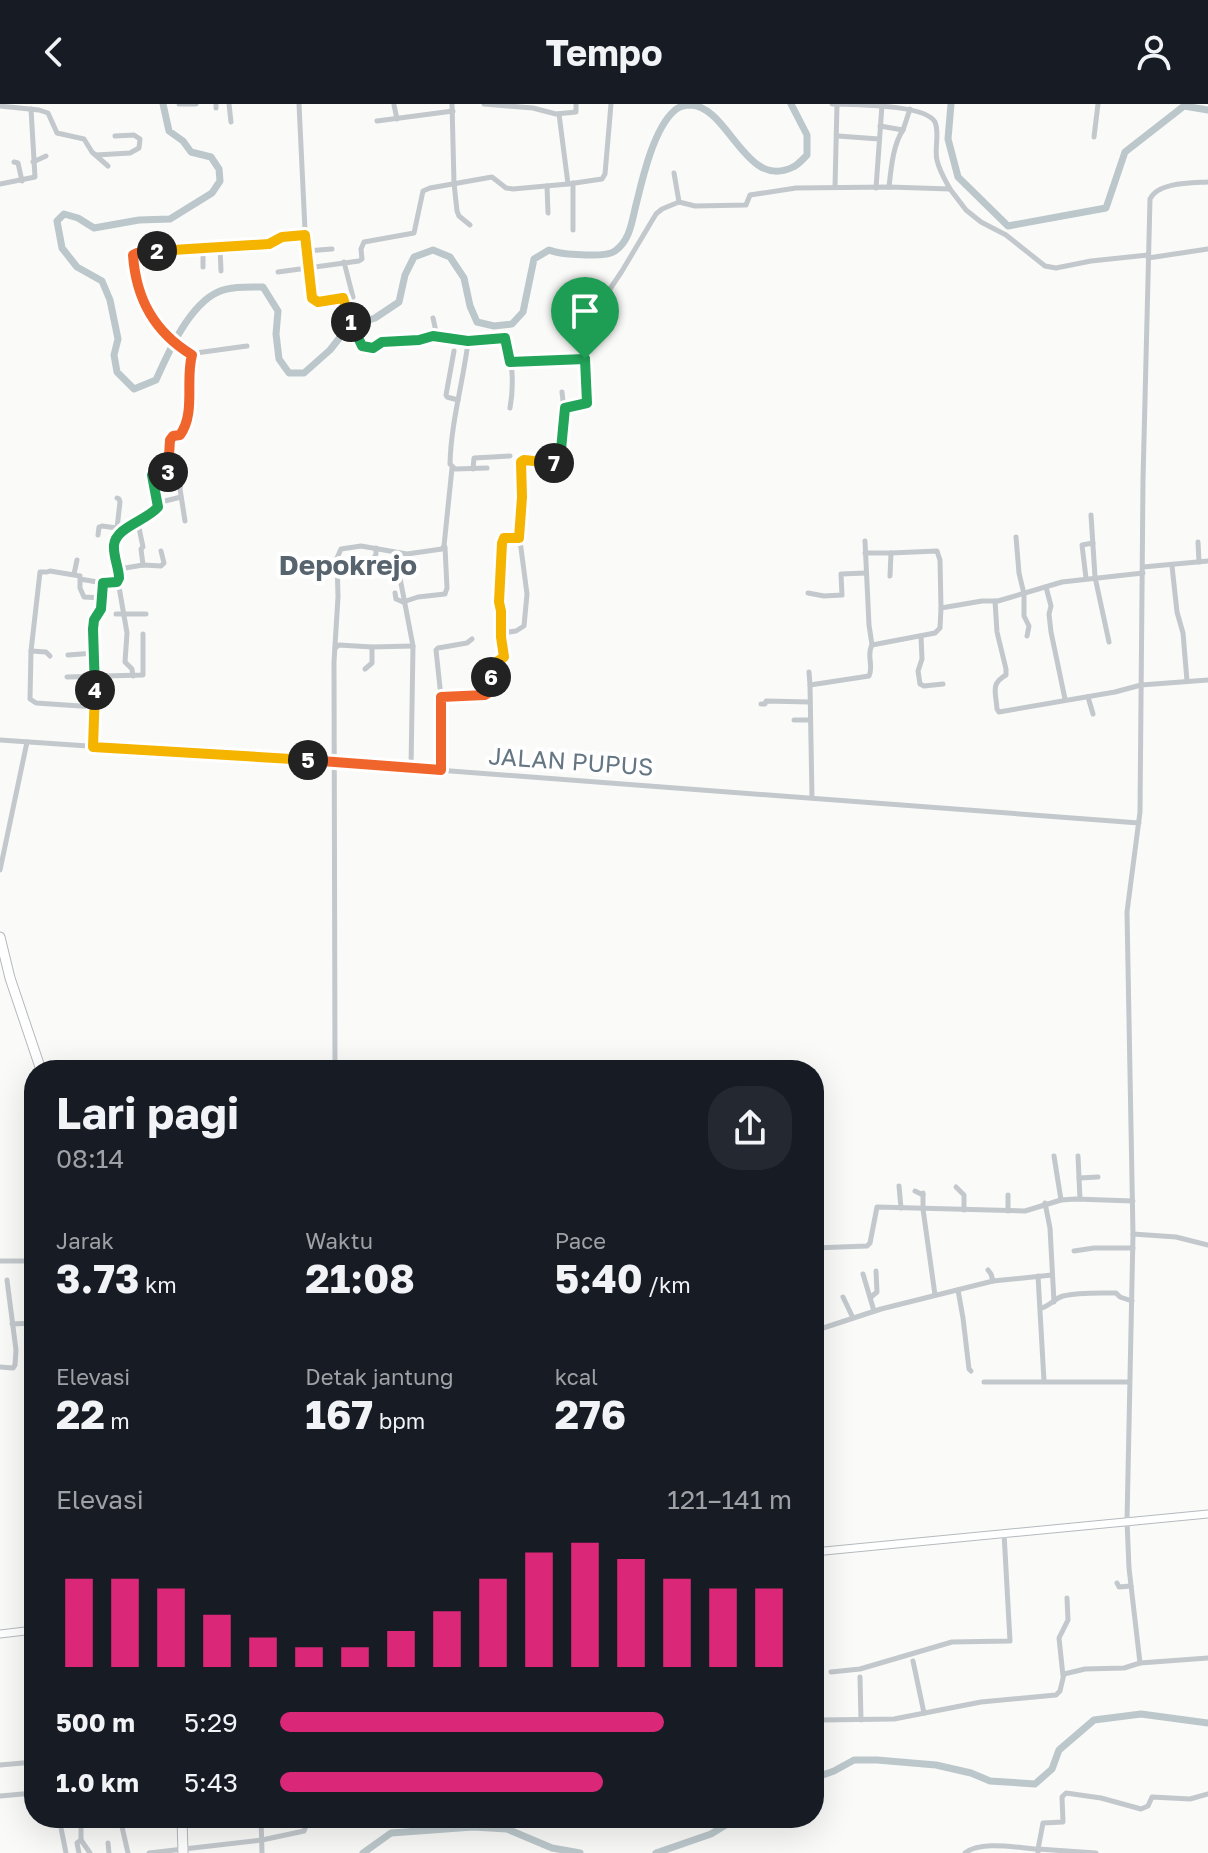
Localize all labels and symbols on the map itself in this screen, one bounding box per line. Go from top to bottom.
pin: 2 [137,231,177,271]
pin [551,277,619,359]
pin: 1 [331,302,371,342]
pin: 7 [534,443,574,483]
pin: 3 [148,452,188,492]
district label: Depokrejo [279,548,417,581]
pin: 6 [471,657,511,697]
pin: 4 [75,670,115,710]
pin: 5 [288,740,328,780]
street label: JALAN PUPUS [488,740,655,781]

